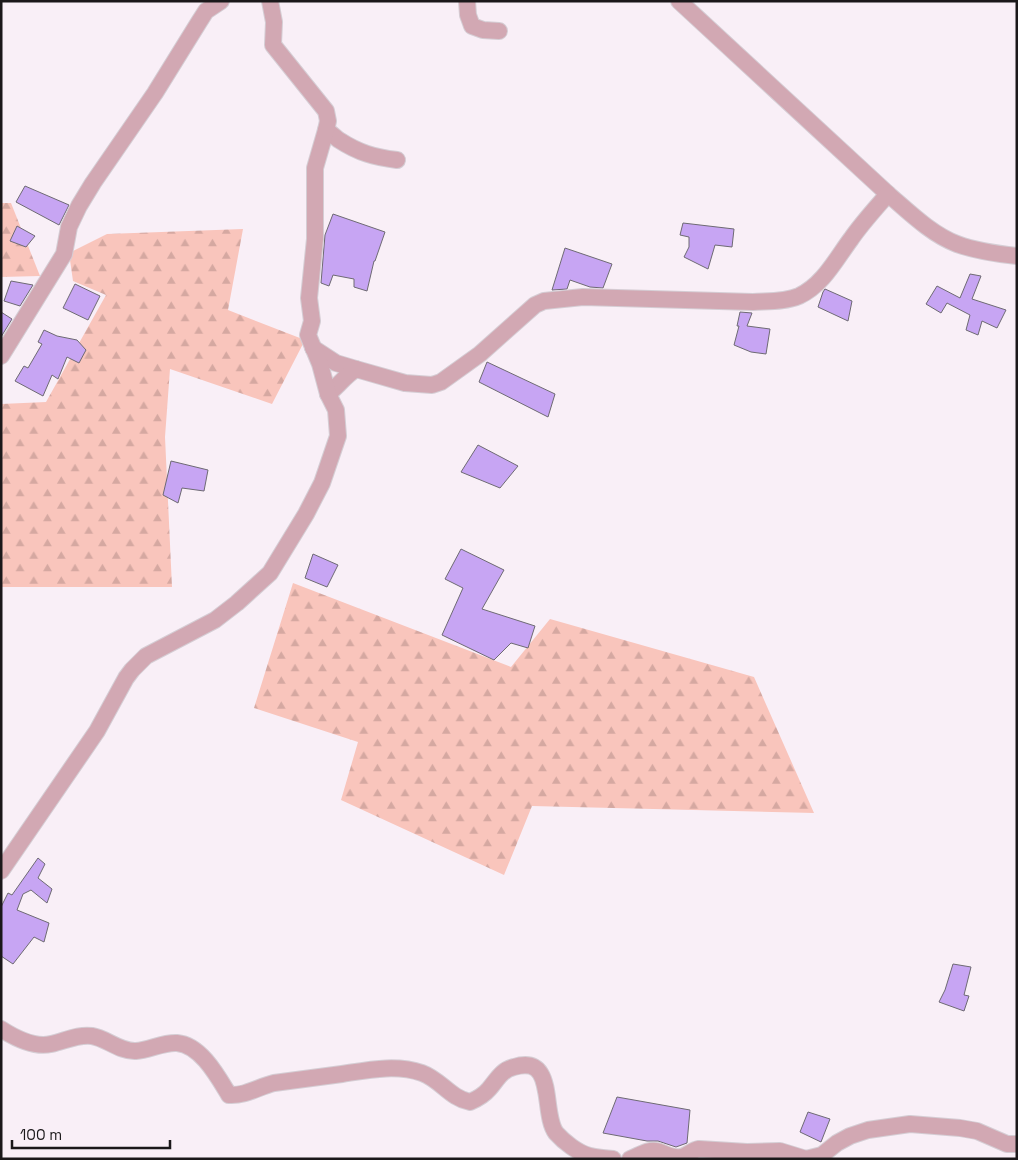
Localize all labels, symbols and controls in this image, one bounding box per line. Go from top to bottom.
scale bar [12,1118,170,1150]
text: 100 m [20,1125,62,1144]

